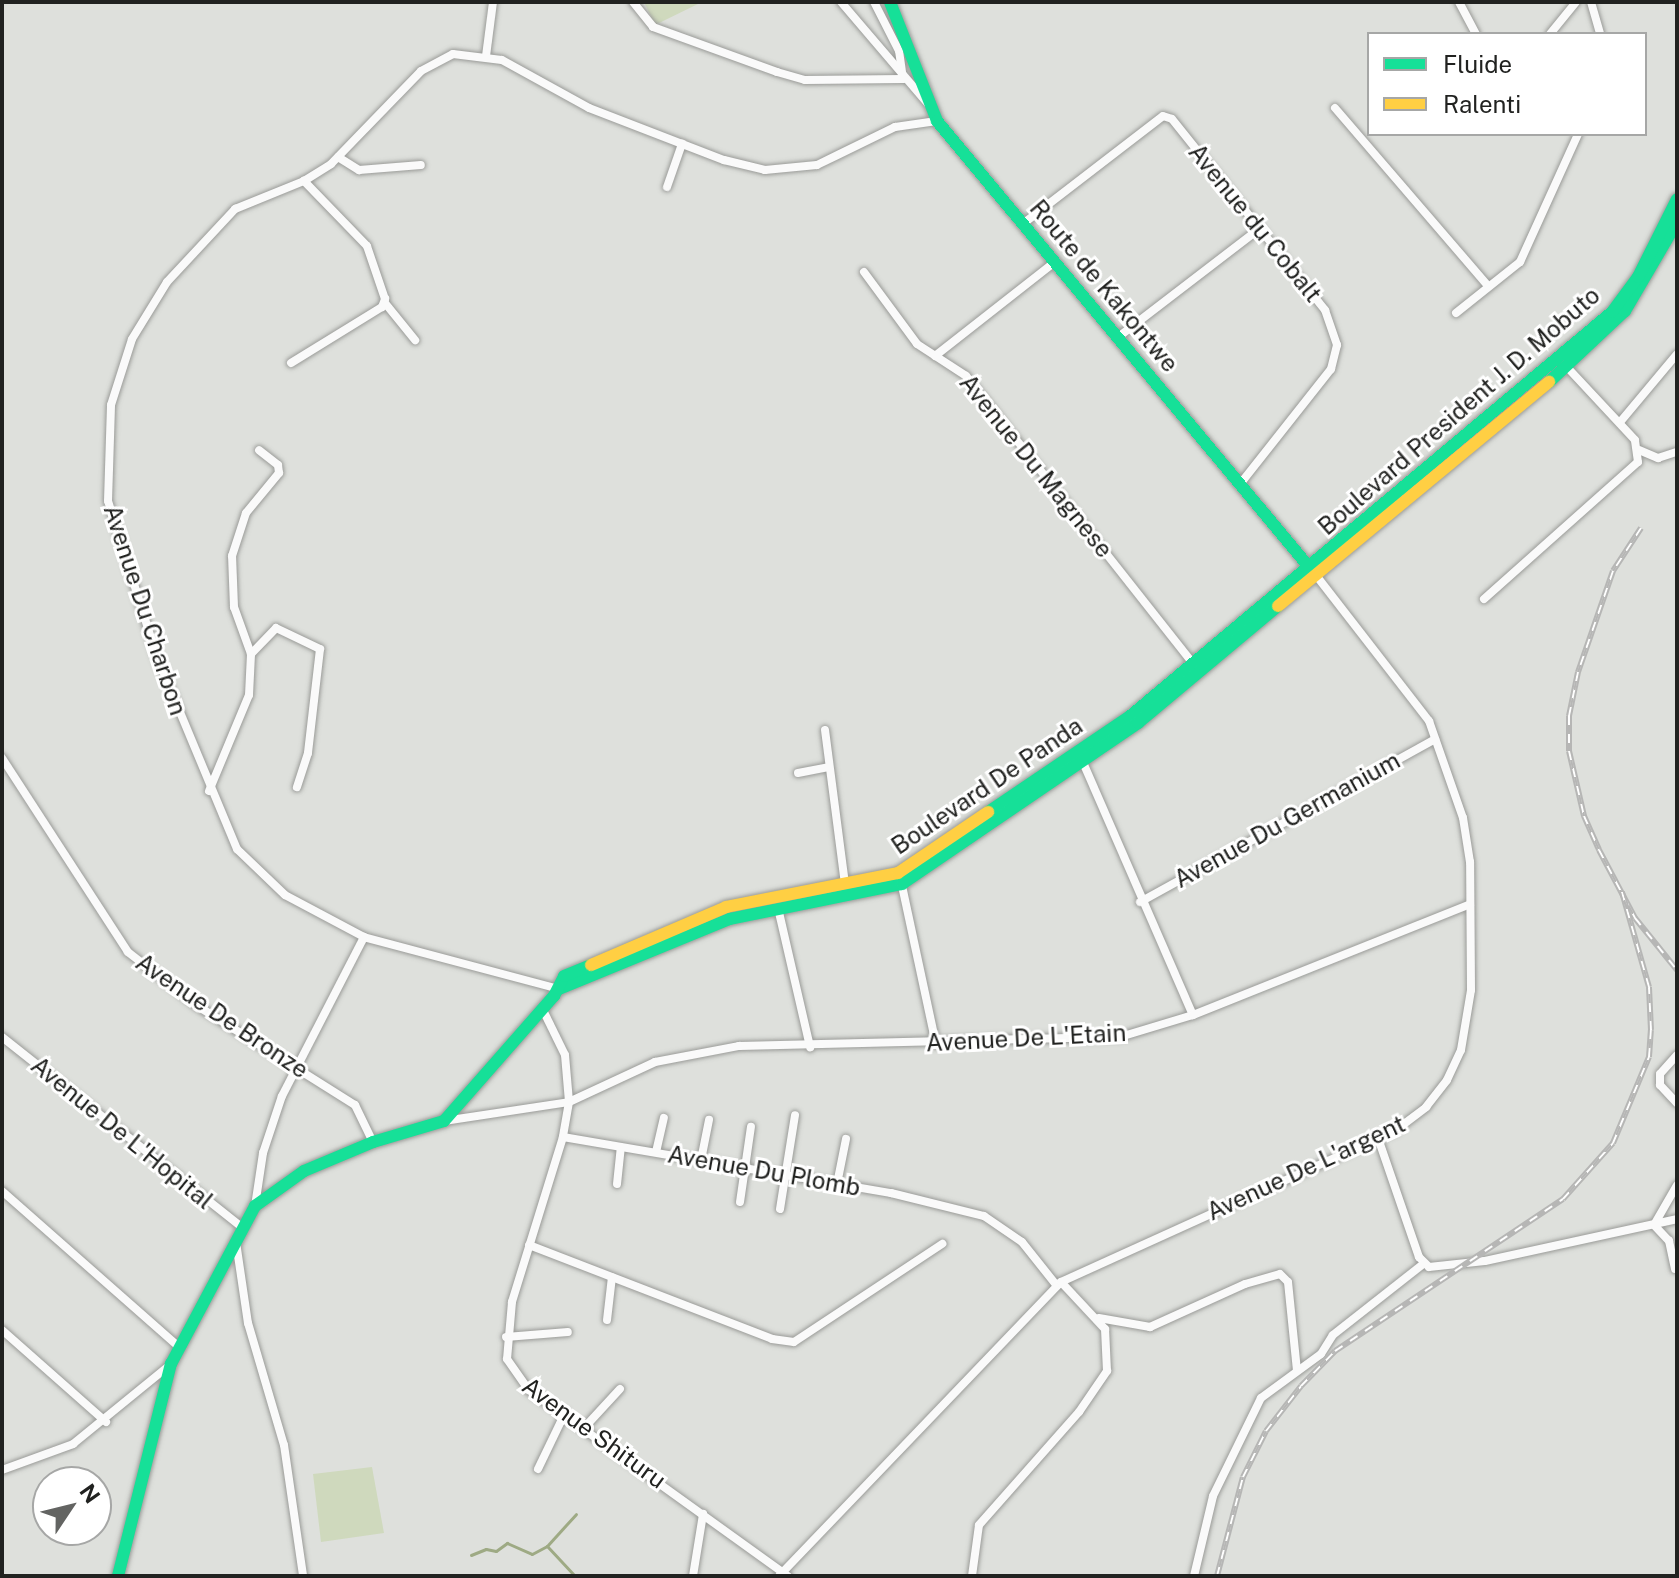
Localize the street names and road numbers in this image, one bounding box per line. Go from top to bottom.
street label: Avenue du Cobalt [1182,138,1328,308]
street label: Route de Kakontwe [1024,194,1184,378]
street label: Boulevard President J. D. Mobuto [1312,281,1606,541]
street label: Avenue Du Magnese [953,369,1119,563]
street label: Avenue Du Charbon [97,501,193,719]
street label: Boulevard De Panda [886,711,1088,861]
street label: Avenue Du Germanium [1169,746,1405,894]
street label: Avenue De Bronze [130,948,314,1084]
street label: Avenue De L'Etain [925,1018,1127,1058]
street label: Avenue De L'Hopital [25,1051,219,1215]
street label: Avenue De L'argent [1202,1109,1410,1227]
street label: Avenue Du Plomb [665,1140,863,1202]
street label: Avenue Shituru [516,1371,672,1495]

